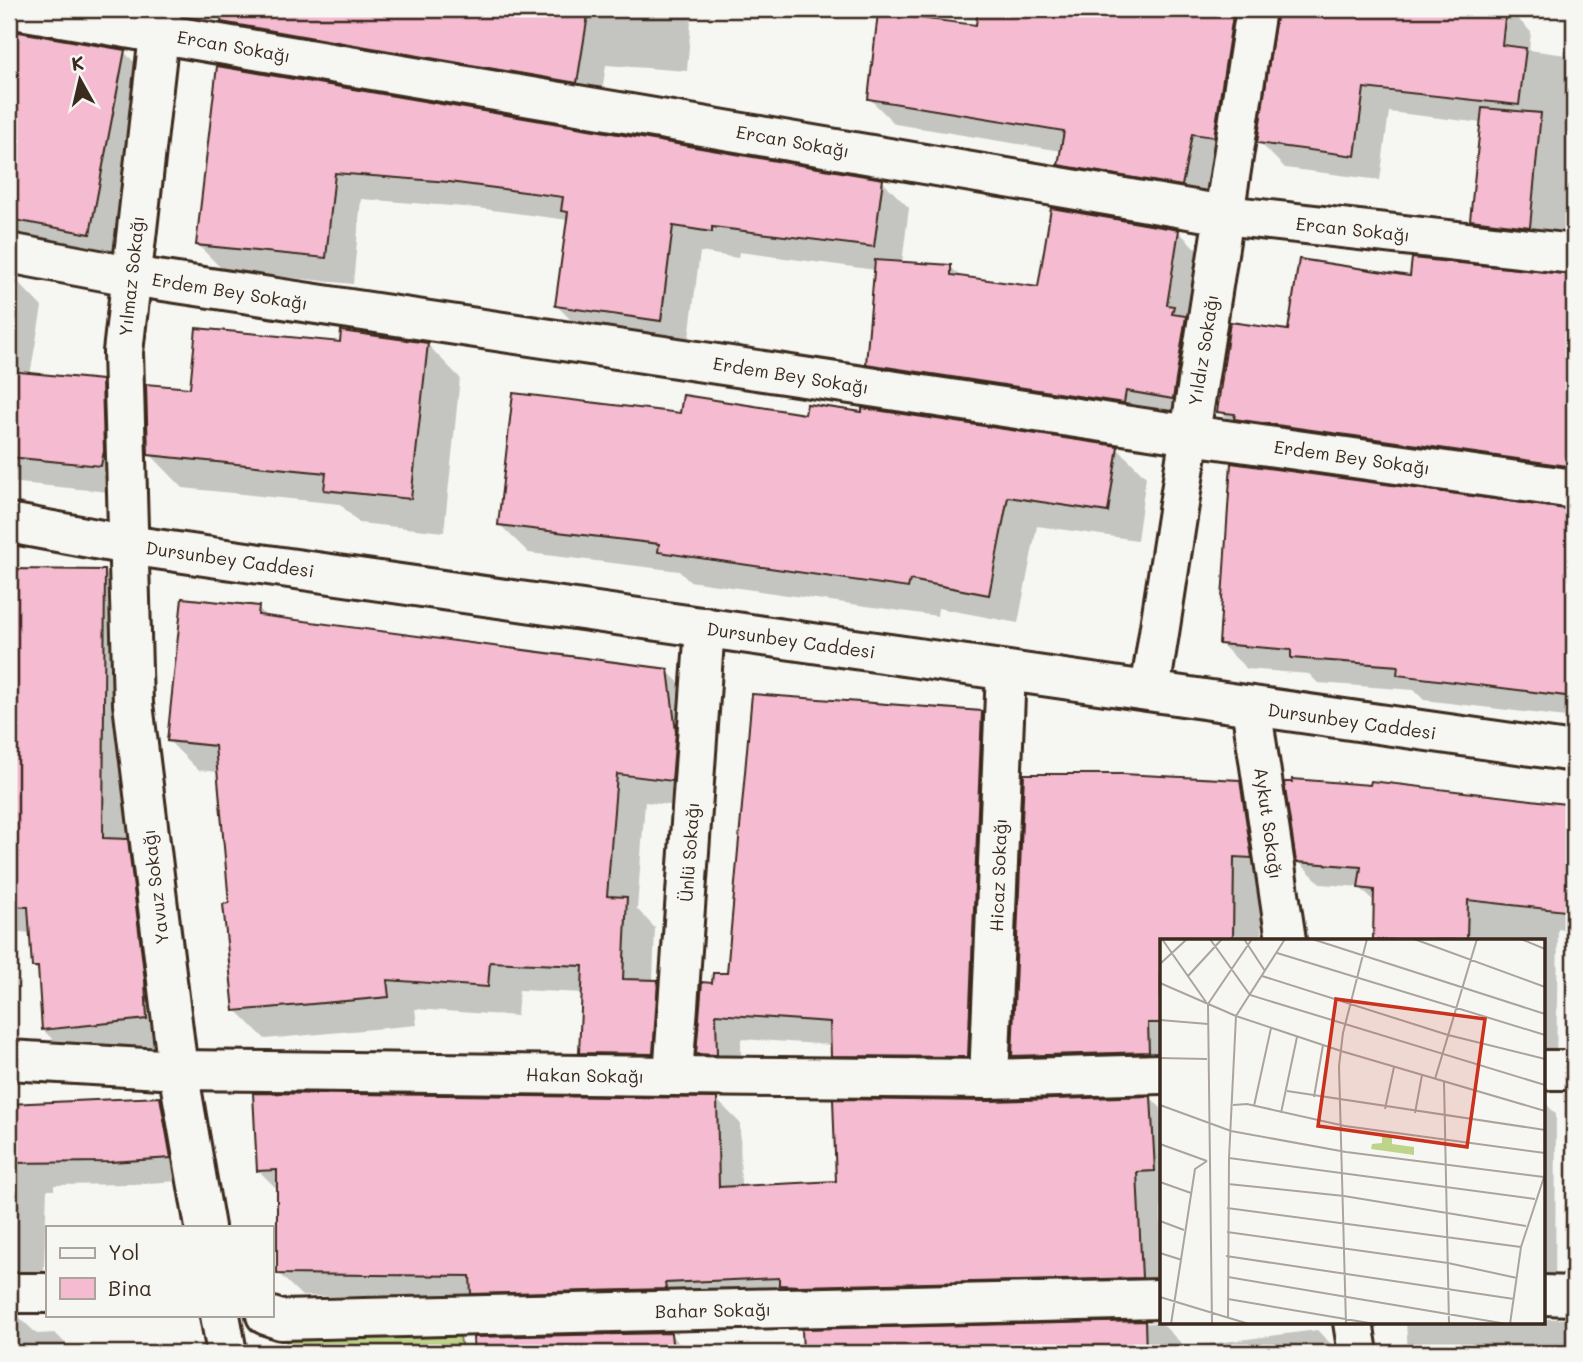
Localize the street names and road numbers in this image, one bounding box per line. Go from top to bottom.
street label: Ercan Sokağı [176,24,292,68]
street label: Ercan Sokağı [735,119,851,163]
street label: Ercan Sokağı [1295,211,1411,247]
street label: Yılmaz Sokağı [113,215,149,337]
street label: Erdem Bey Sokağı [151,267,309,315]
street label: Yıldız Sokağı [1182,293,1224,407]
street label: Erdem Bey Sokağı [712,351,870,399]
street label: Erdem Bey Sokağı [1273,434,1431,480]
street label: Dursunbey Caddesi [144,535,316,583]
street label: Dursunbey Caddesi [705,616,877,664]
street label: Dursunbey Caddesi [1266,697,1438,745]
street label: Aykut Sokağı [1249,766,1289,880]
street label: Ünlü Sokağı [674,801,704,903]
street label: Hicaz Sokağı [984,818,1012,932]
street label: Yavuz Sokağı [136,828,174,946]
street label: Hakan Sokağı [526,1062,644,1088]
street label: Bahar Sokağı [655,1297,771,1323]

